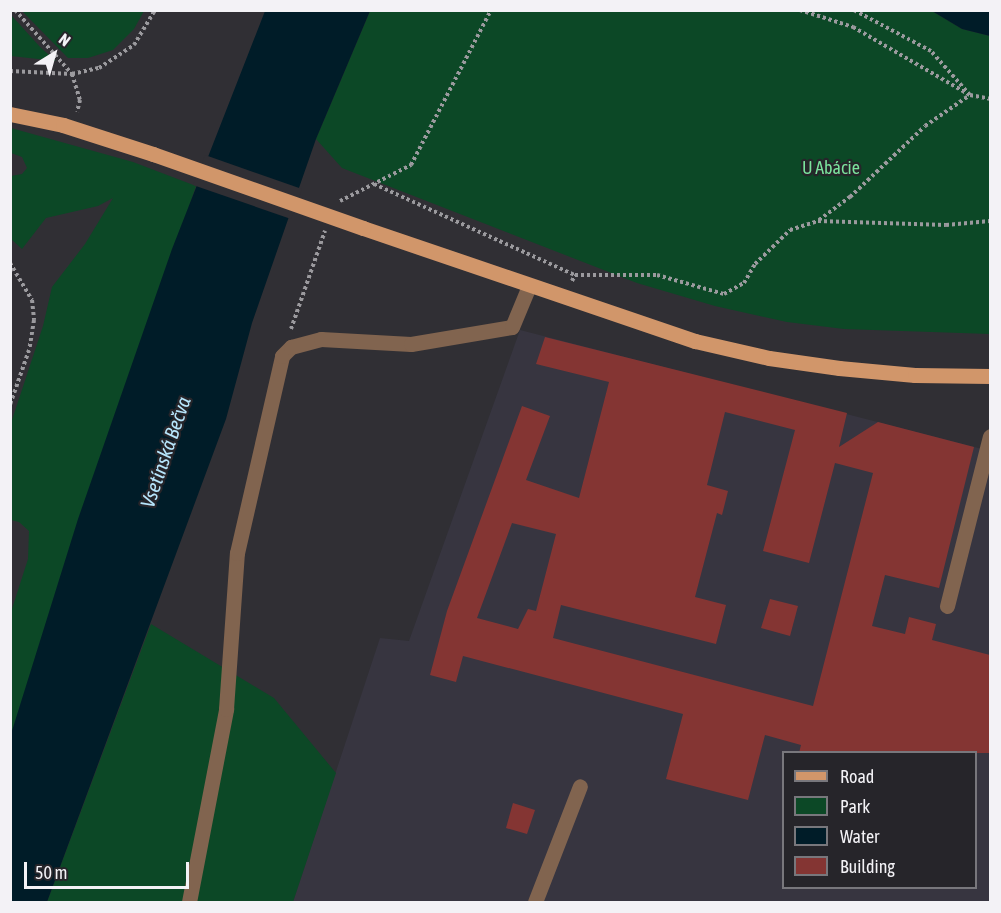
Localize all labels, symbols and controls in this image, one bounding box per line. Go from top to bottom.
north arrow [24,24,84,84]
text: N [56,30,74,50]
park label: U Abácie [802,157,860,179]
water label: Vsetínská Bečva [135,393,195,511]
legend [782,751,977,889]
text: Road [840,766,874,787]
text: Park [840,796,870,817]
text: Water [840,826,879,847]
scale bar [27,850,192,888]
text: Building [840,856,895,877]
text: 50 m [35,862,67,883]

